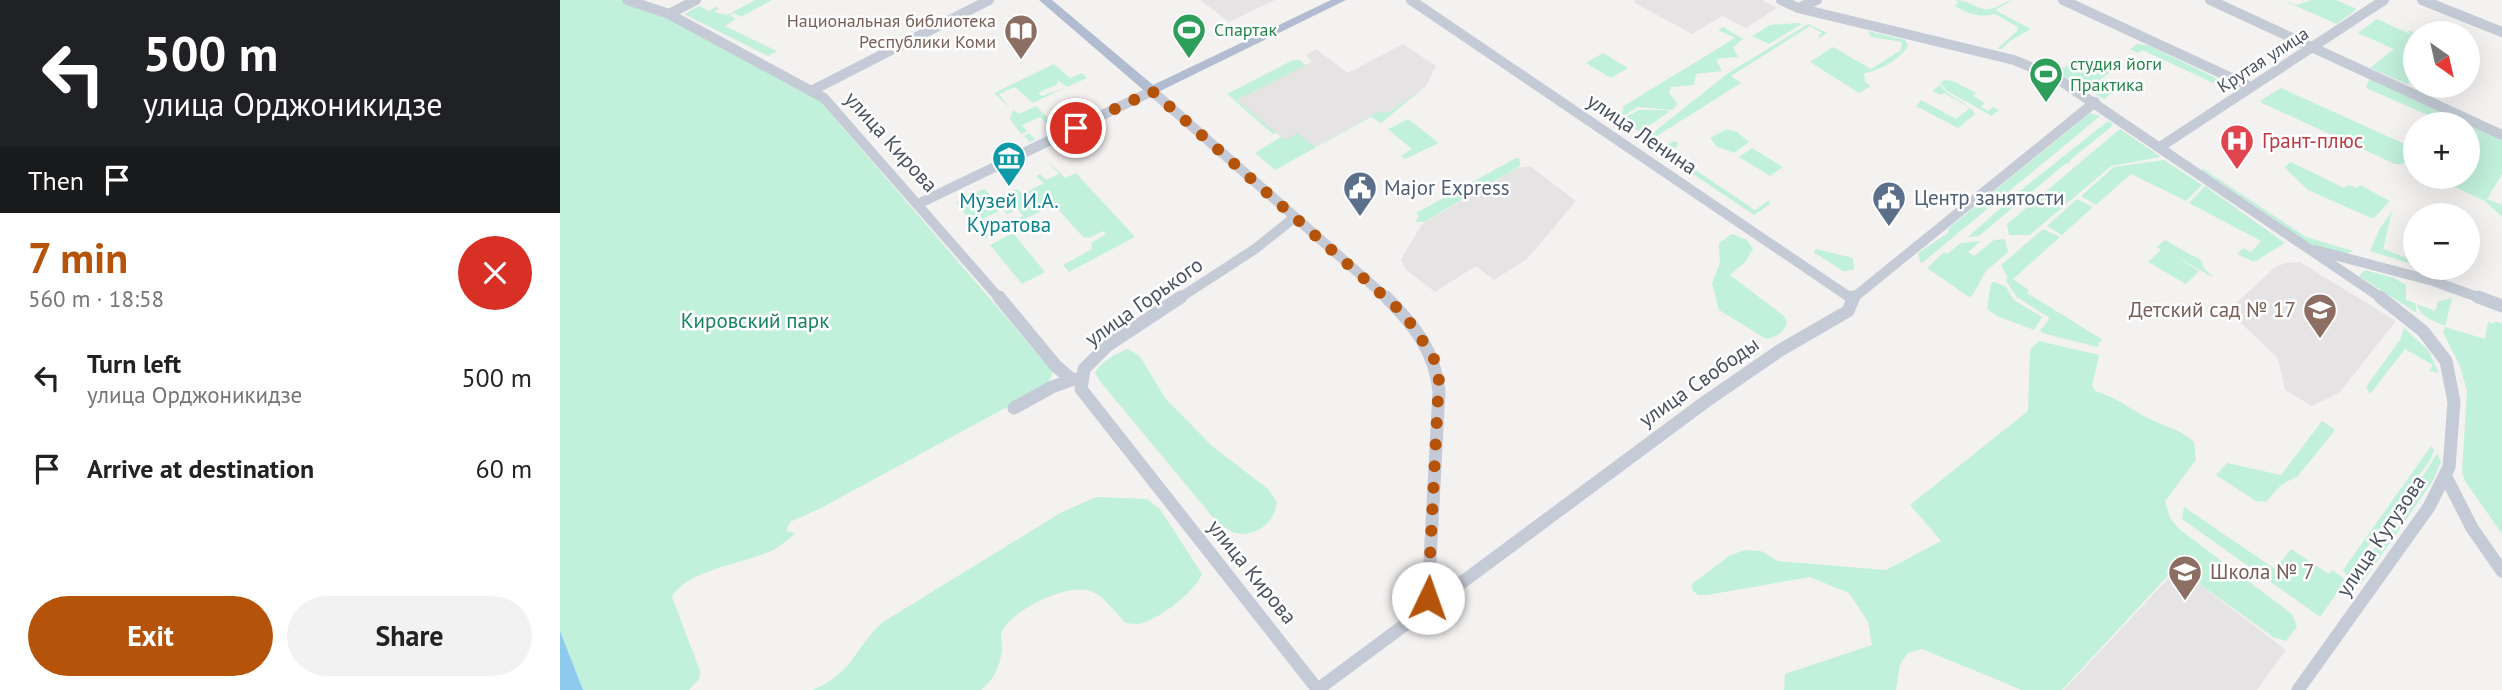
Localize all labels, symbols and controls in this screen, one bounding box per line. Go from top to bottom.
place label: Национальная библиотека Республики Коми [787,9,996,53]
sports icon: Спартак [1170,11,1208,60]
library icon: Национальная библиотека Республики Коми [1002,12,1040,61]
place label: Спартак [1214,18,1277,41]
text: 500 m [143,21,278,85]
north arrow [2403,21,2480,98]
map controls [2403,21,2480,280]
street label: Крутая улица [2213,22,2313,98]
icon: left [28,28,119,119]
place label: студия йоги Практика [2070,52,2162,96]
sports icon: студия йоги Практика [2027,55,2065,104]
text: улица Орджоникидзе [143,83,443,125]
street label: улица Кирова [839,86,944,198]
street label: улица Ленина [1582,87,1703,180]
pin [1046,98,1106,158]
icon: arrive [1057,109,1095,147]
button: + [2403,112,2480,189]
hospital icon: Грант-плюс [2218,122,2256,171]
place label: Грант-плюс [2262,127,2363,154]
museum icon: Музей И.А. Куратова [990,139,1028,188]
icon: arrive [98,161,136,199]
text: Then [28,164,84,197]
public building icon: Major Express [1341,169,1379,218]
place label: Major Express [1384,174,1510,201]
public building icon: Центр занятости [1870,179,1908,228]
place label: Центр занятости [1914,184,2065,211]
place label: Музей И.А. Куратова [959,187,1059,238]
button: − [2403,203,2480,280]
text: 7 min [28,230,128,285]
button: close [458,236,532,310]
street label: улица Горького [1079,251,1208,352]
text: 560 m · 18:58 [28,284,164,313]
school or university icon: Детский сад № 17 [2301,291,2339,340]
place label: Детский сад № 17 [2129,296,2296,323]
park label: Кировский парк [681,307,829,334]
street label: улица Свободы [1633,330,1764,433]
text: Turn left [87,347,181,380]
icon: left [28,359,66,397]
text: 500 m [461,361,532,394]
text: улица Орджоникидзе [87,380,302,409]
icon: arrive [28,450,66,488]
text: Arrive at destination [87,452,314,485]
text: 60 m [476,452,532,485]
street label: улица Кутузова [2330,470,2431,602]
street label: улица Кирова [1202,514,1303,629]
school or university icon: Школа № 7 [2166,553,2204,602]
place label: Школа № 7 [2210,558,2314,585]
position arrow [1391,561,1465,635]
button: Exit [28,596,273,676]
button: Share [287,596,532,676]

